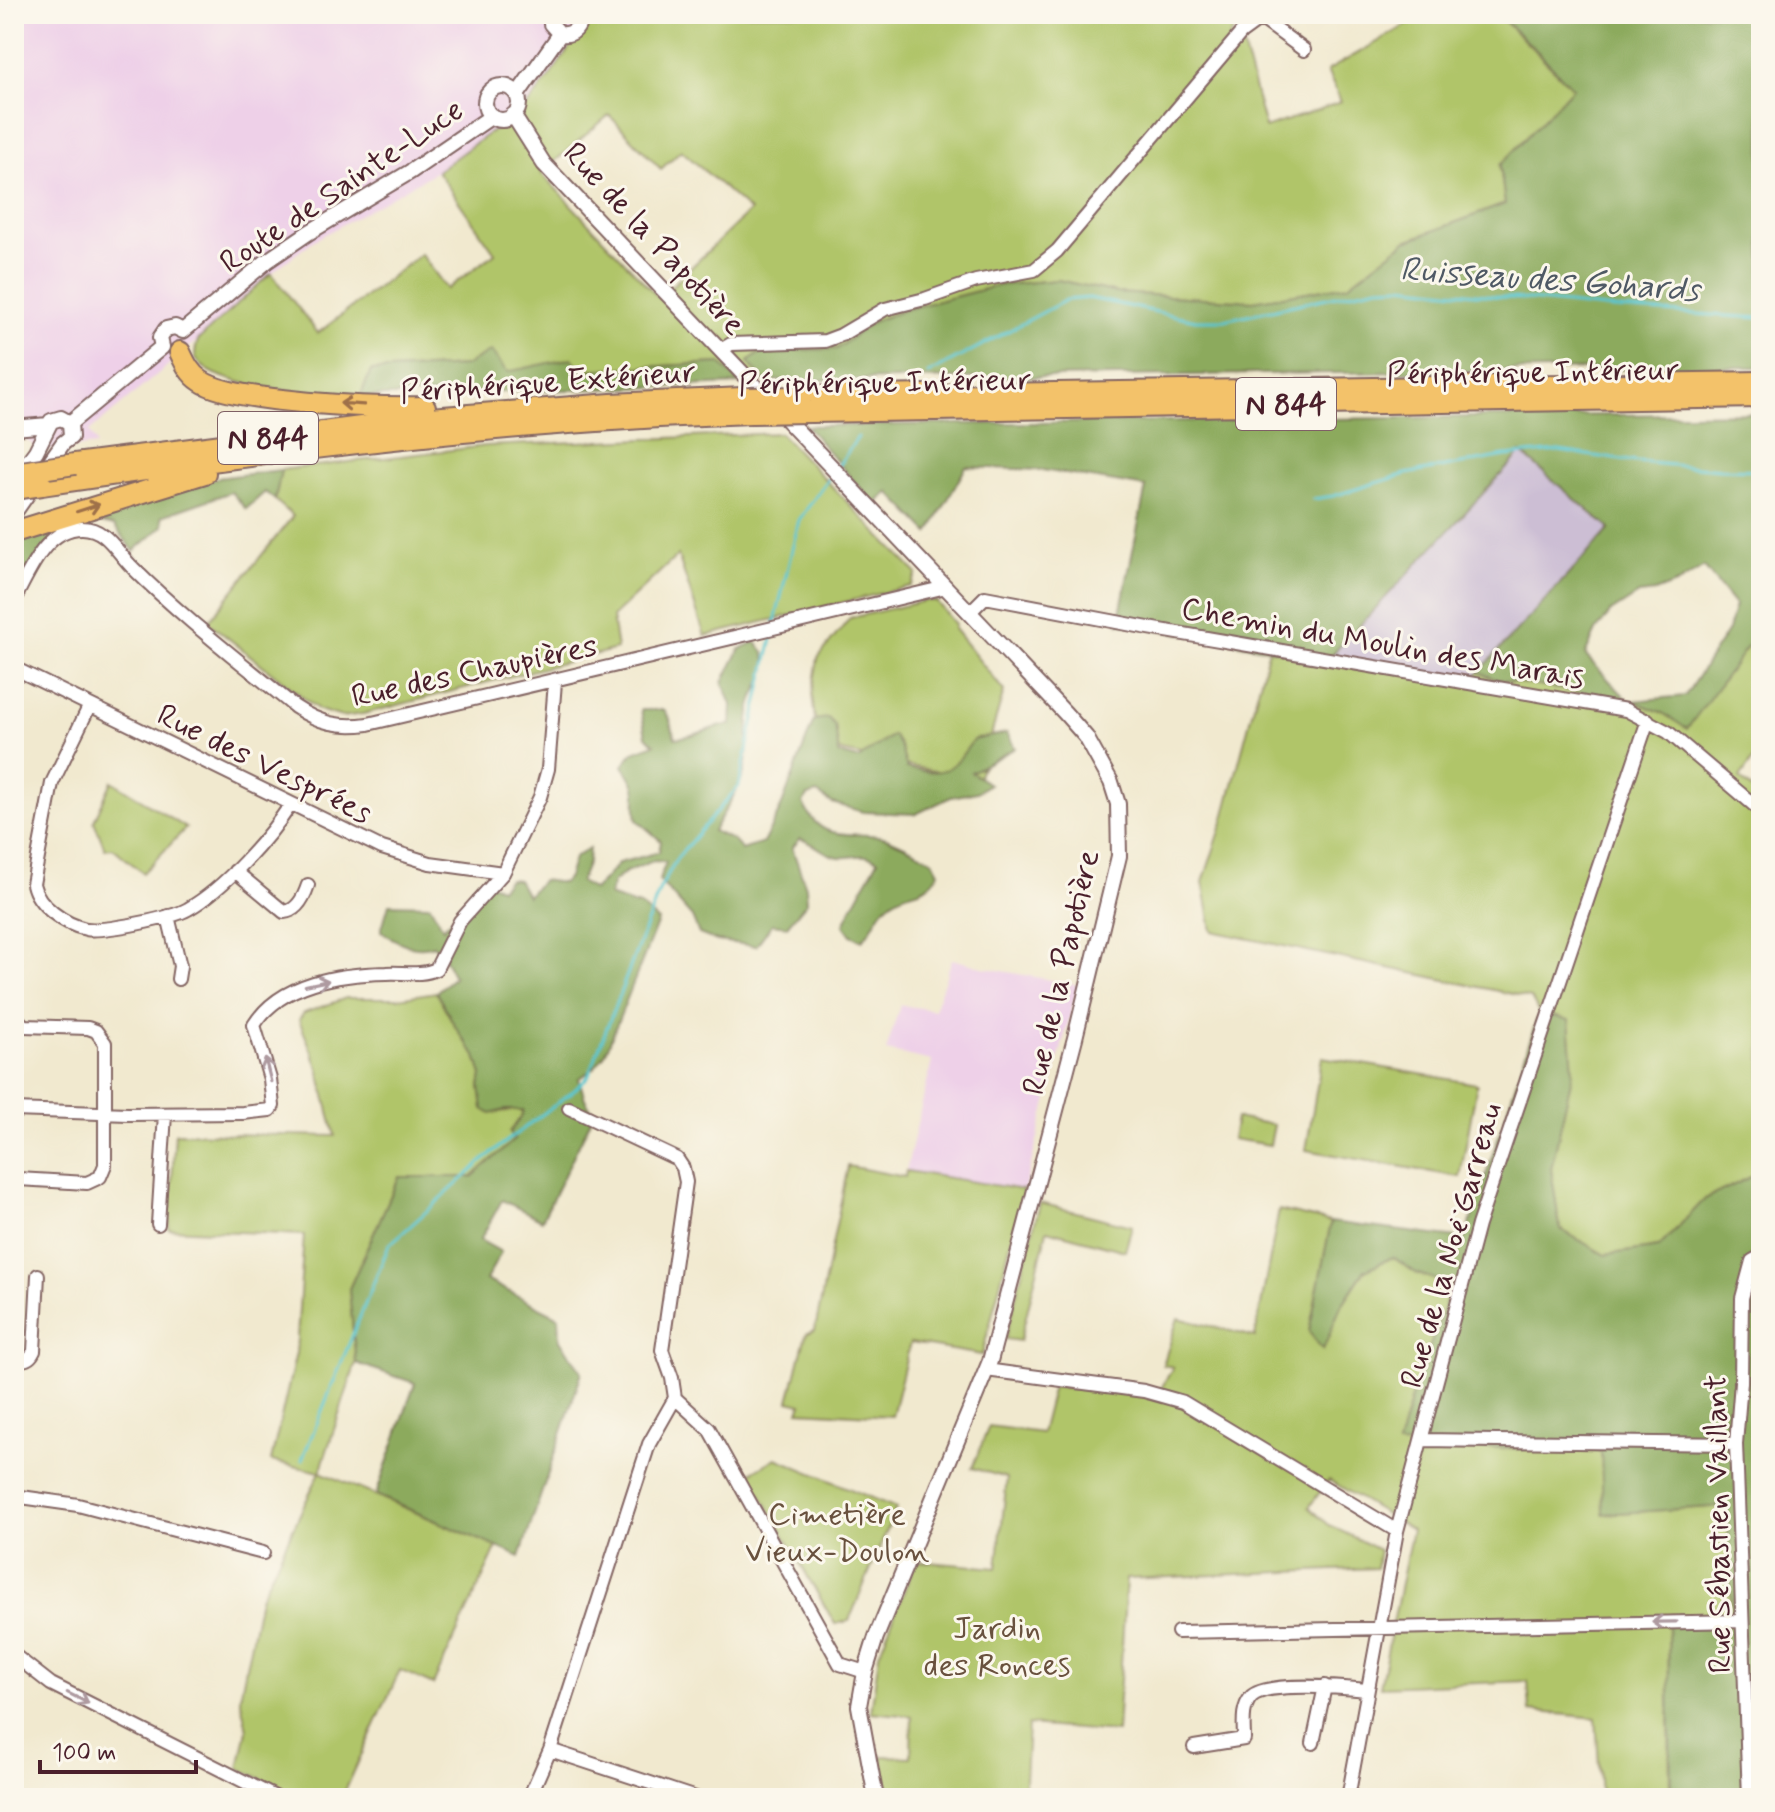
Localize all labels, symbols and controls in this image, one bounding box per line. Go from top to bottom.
street label: Route de Sainte-Luce [212,89,472,284]
street label: Rue de la Papotière [553,134,754,345]
water label: Ruisseau des Gohards [1399,248,1704,314]
street label: Périphérique Intérieur [1386,349,1680,397]
street label: Périphérique Extérieur [399,352,698,414]
street label: Périphérique Intérieur [738,359,1032,407]
road number: N 844 [1236,378,1336,430]
one-way arrow [339,396,366,411]
road number: N 844 [218,412,318,464]
one-way arrow [75,499,100,514]
street label: Chemin du Moulin des Marais [1178,588,1587,700]
street label: Rue des Chaupières [348,625,601,719]
street label: Rue des Vesprées [150,695,379,835]
street label: Rue de la Papotière [1013,846,1111,1099]
one-way arrow [304,975,329,990]
one-way arrow [259,1058,274,1083]
street label: Rue de la Noë Garreau [1391,1098,1513,1393]
street label: Rue Sébastien Vaillant [1695,1374,1743,1674]
park label: Cimetière Vieux-Doulon [745,1494,929,1573]
park label: Jardin des Ronces [924,1608,1070,1687]
one-way arrow [1651,1615,1678,1630]
one-way arrow [66,1691,90,1707]
scale bar [40,1724,196,1774]
text: 100 m [52,1738,116,1769]

